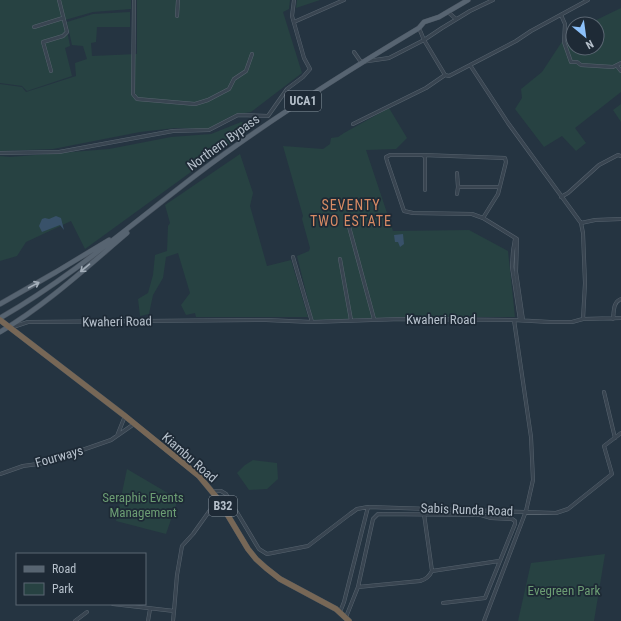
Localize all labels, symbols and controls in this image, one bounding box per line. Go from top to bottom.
north arrow [565,16,605,56]
text: N [583,37,596,52]
road number: UCA1 [285,91,321,111]
street label: Northern Bypass [184,111,262,174]
district label: SEVENTY TWO ESTATE [310,197,392,229]
one-way arrow [80,264,90,273]
one-way arrow [28,280,40,288]
street label: Kwaheri Road [406,312,476,327]
street label: Kwaheri Road [82,313,152,330]
street label: Kiambu Road [159,429,220,485]
street label: Fourways [34,443,85,470]
park label: Seraphic Events Management [102,490,184,520]
road number: B32 [209,496,237,516]
street label: Sabis Runda Road [420,500,513,519]
legend [16,553,146,605]
text: Road [52,562,76,576]
text: Park [52,582,74,596]
park label: Evegreen Park [528,583,601,598]

